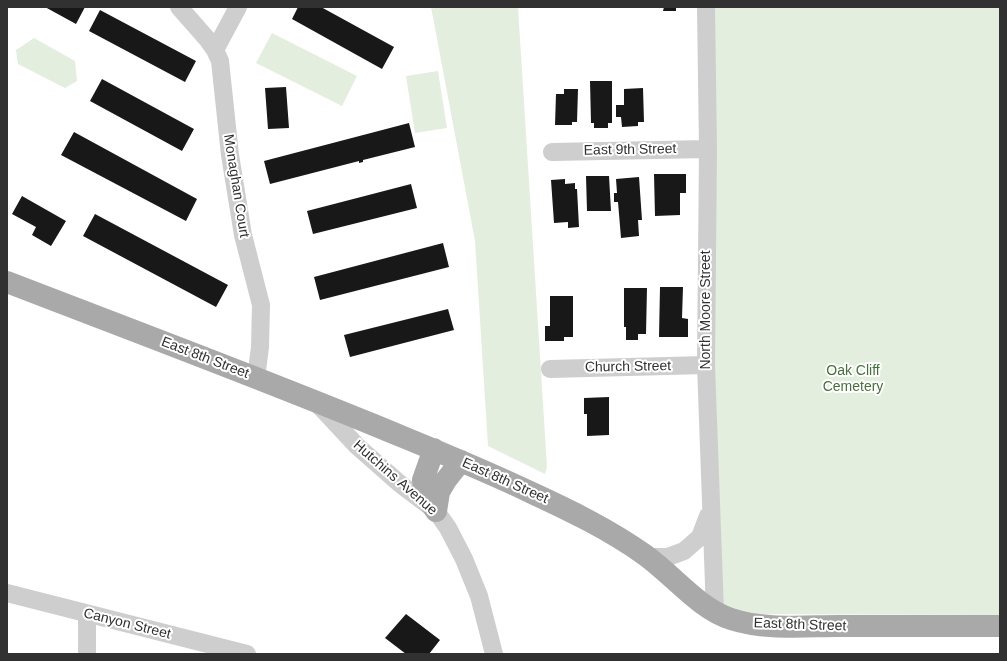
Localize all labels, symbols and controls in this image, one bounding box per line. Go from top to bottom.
street label: Monaghan Court [220,133,252,239]
street label: East 9th Street [584,141,676,159]
street label: North Moore Street [698,250,714,370]
street label: East 8th Street [159,334,251,382]
street label: Church Street [585,358,671,376]
park label: Oak Cliff Cemetery [823,363,883,396]
street label: Hutchins Avenue [350,437,440,519]
street label: East 8th Street [459,454,551,508]
street label: Canyon Street [82,605,172,643]
street label: East 8th Street [753,615,847,635]

